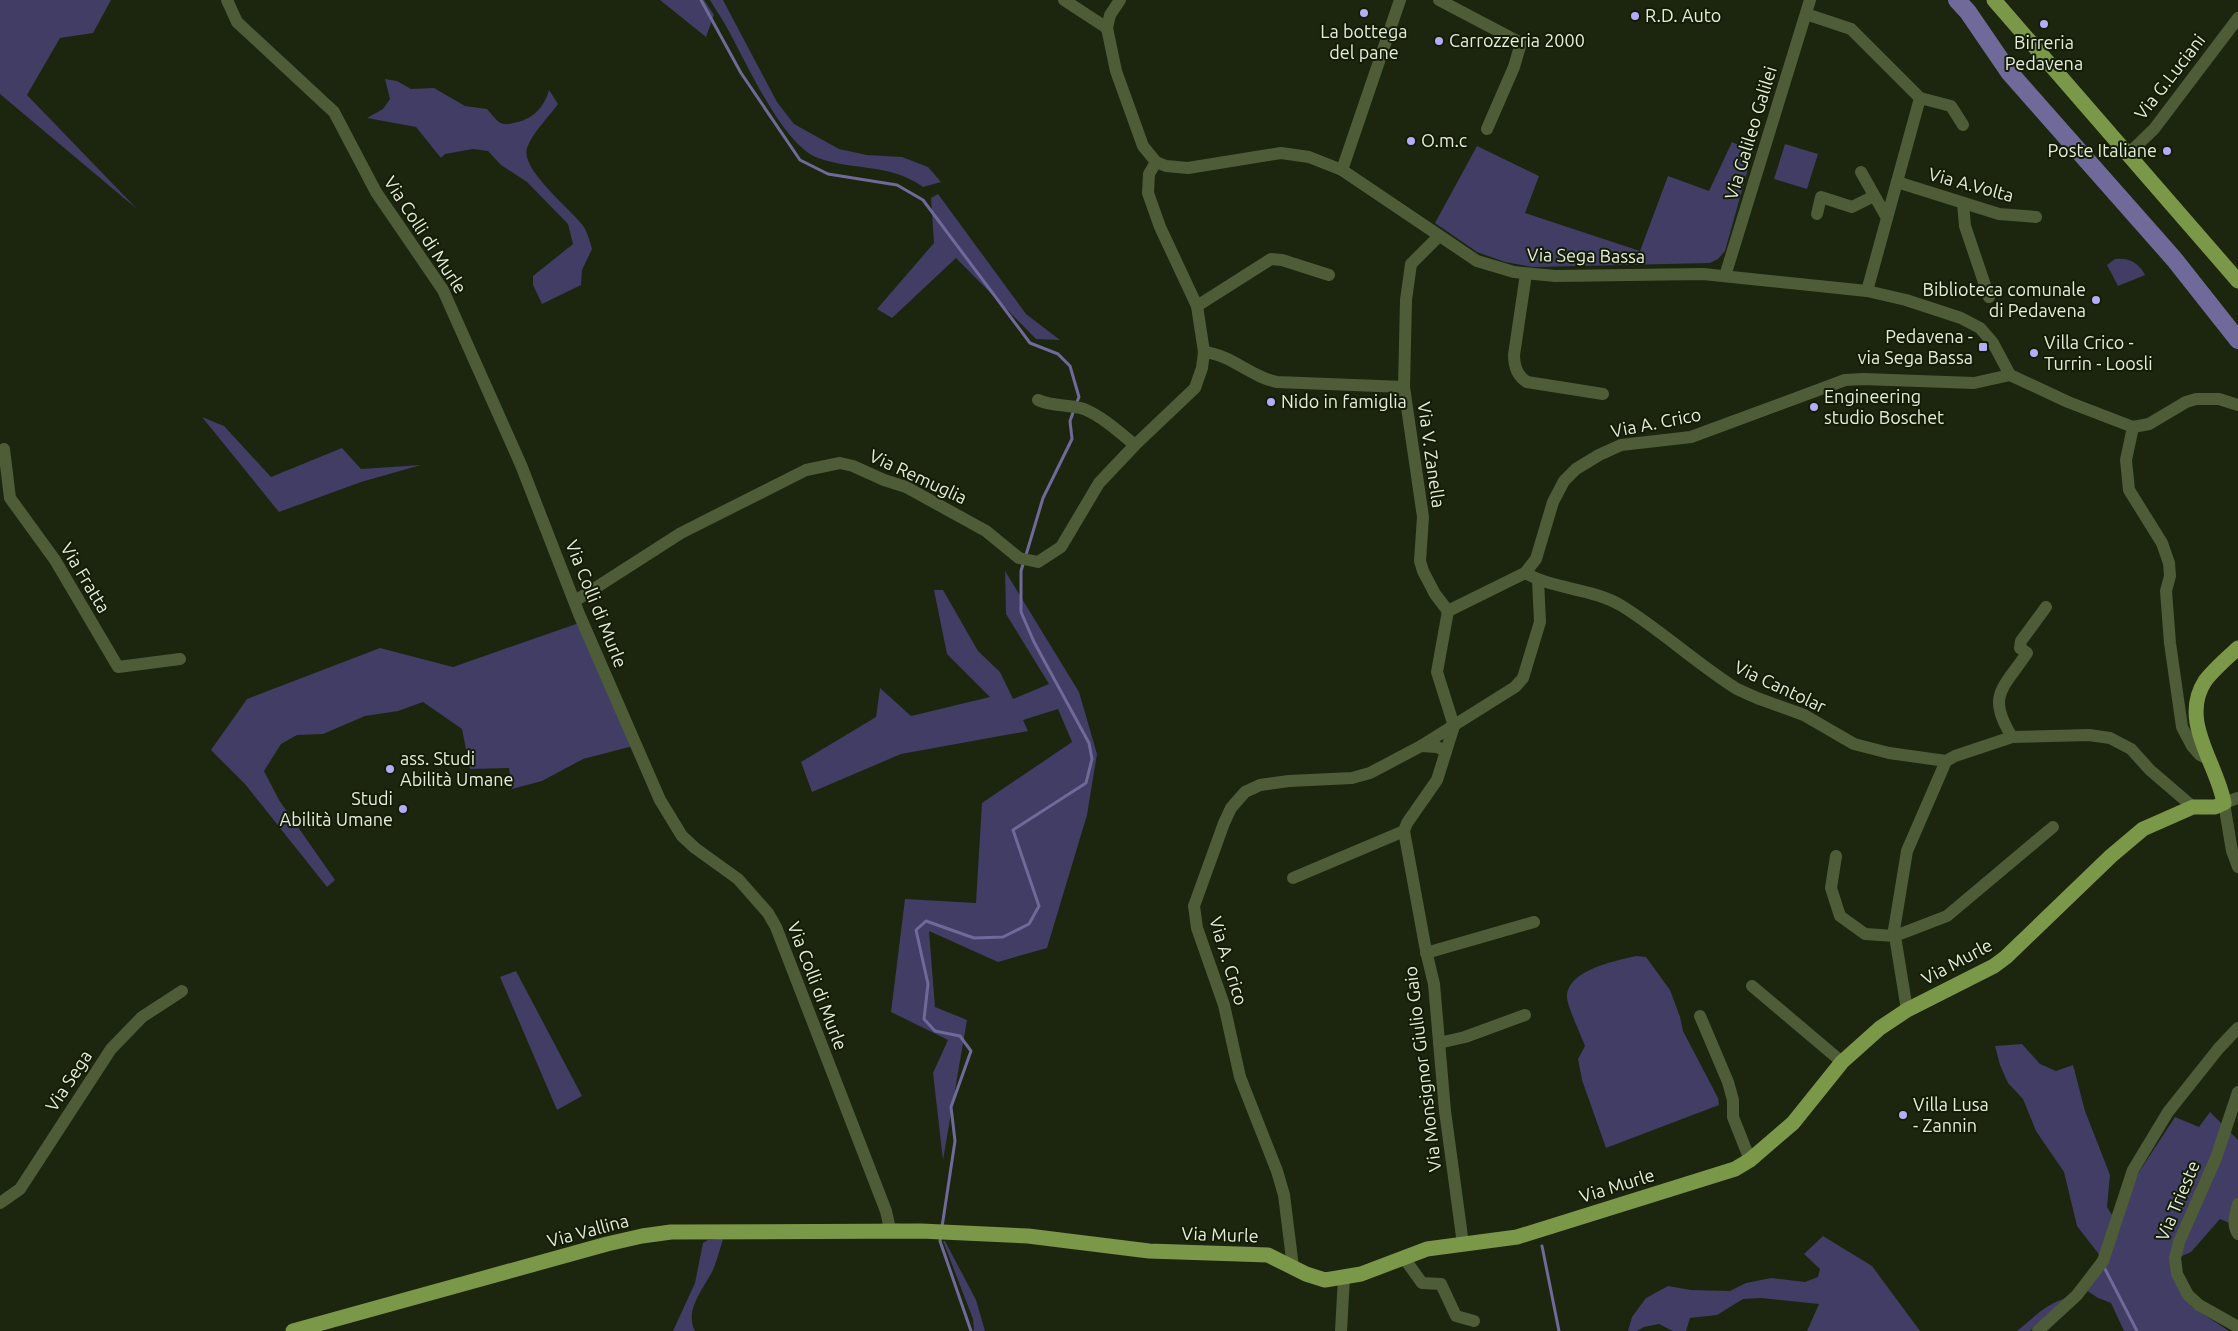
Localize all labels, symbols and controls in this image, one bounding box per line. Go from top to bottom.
place label: R.D. Auto [1645,5,1721,25]
marker: La bottega del pane [1358,7,1370,19]
marker: R.D. Auto [1629,10,1641,22]
marker: Birreria Pedavena [2038,18,2050,30]
place label: La bottega del pane [1320,21,1408,62]
place label: Carrozzeria 2000 [1449,30,1585,50]
street label: Via G.Luciani [2130,30,2209,123]
place label: Birreria Pedavena [2005,32,2083,73]
marker: Carrozzeria 2000 [1433,35,1445,47]
street label: Via Galileo Galilei [1720,63,1780,202]
place label: O.m.c [1421,130,1467,150]
marker: O.m.c [1405,135,1417,147]
place label: Poste Italiane [2048,140,2157,160]
marker: Poste Italiane [2161,145,2173,157]
street label: Via A.Volta [1926,163,2016,205]
street label: Via Colli di Murle [381,172,471,297]
street label: Via Sega Bassa [1527,244,1645,266]
place label: Biblioteca comunale di Pedavena [1923,279,2086,320]
marker: Biblioteca comunale di Pedavena [2090,294,2102,306]
place label: Pedavena - via Sega Bassa [1858,326,1973,367]
place label: Villa Crico - Turrin - Loosli [2044,332,2153,373]
marker: Pedavena - via Sega Bassa [1977,341,1989,353]
marker: Villa Crico - Turrin - Loosli [2028,347,2040,359]
place label: Engineering studio Boschet [1824,386,1944,427]
place label: Nido in famiglia [1281,391,1407,411]
marker: Nido in famiglia [1265,396,1277,408]
street label: Via V. Zanella [1415,401,1449,509]
marker: Engineering studio Boschet [1808,401,1820,413]
street label: Via A. Crico [1609,403,1703,441]
street label: Via Remuglia [866,445,970,507]
street label: Via Colli di Murle [562,537,632,670]
street label: Via Fratta [57,539,115,616]
street label: Via Cantolar [1731,656,1830,716]
place label: ass. Studi Abilità Umane [400,748,513,789]
marker: ass. Studi Abilità Umane [384,763,396,775]
place label: Studi Abilità Umane [280,788,393,829]
marker: Studi Abilità Umane [397,803,409,815]
street label: Via A. Crico [1206,914,1252,1007]
street label: Via Colli di Murle [784,919,852,1053]
street label: Via Murle [1918,934,1995,988]
street label: Via Monsignor Giulio Gaio [1399,965,1445,1173]
street label: Via Sega [41,1046,95,1115]
place label: Villa Lusa - Zannin [1913,1094,1989,1135]
marker: Villa Lusa - Zannin [1897,1109,1909,1121]
street label: Via Trieste [2151,1158,2203,1244]
street label: Via Murle [1577,1164,1657,1206]
street label: Via Vallina [545,1210,631,1250]
street label: Via Murle [1181,1223,1259,1245]

